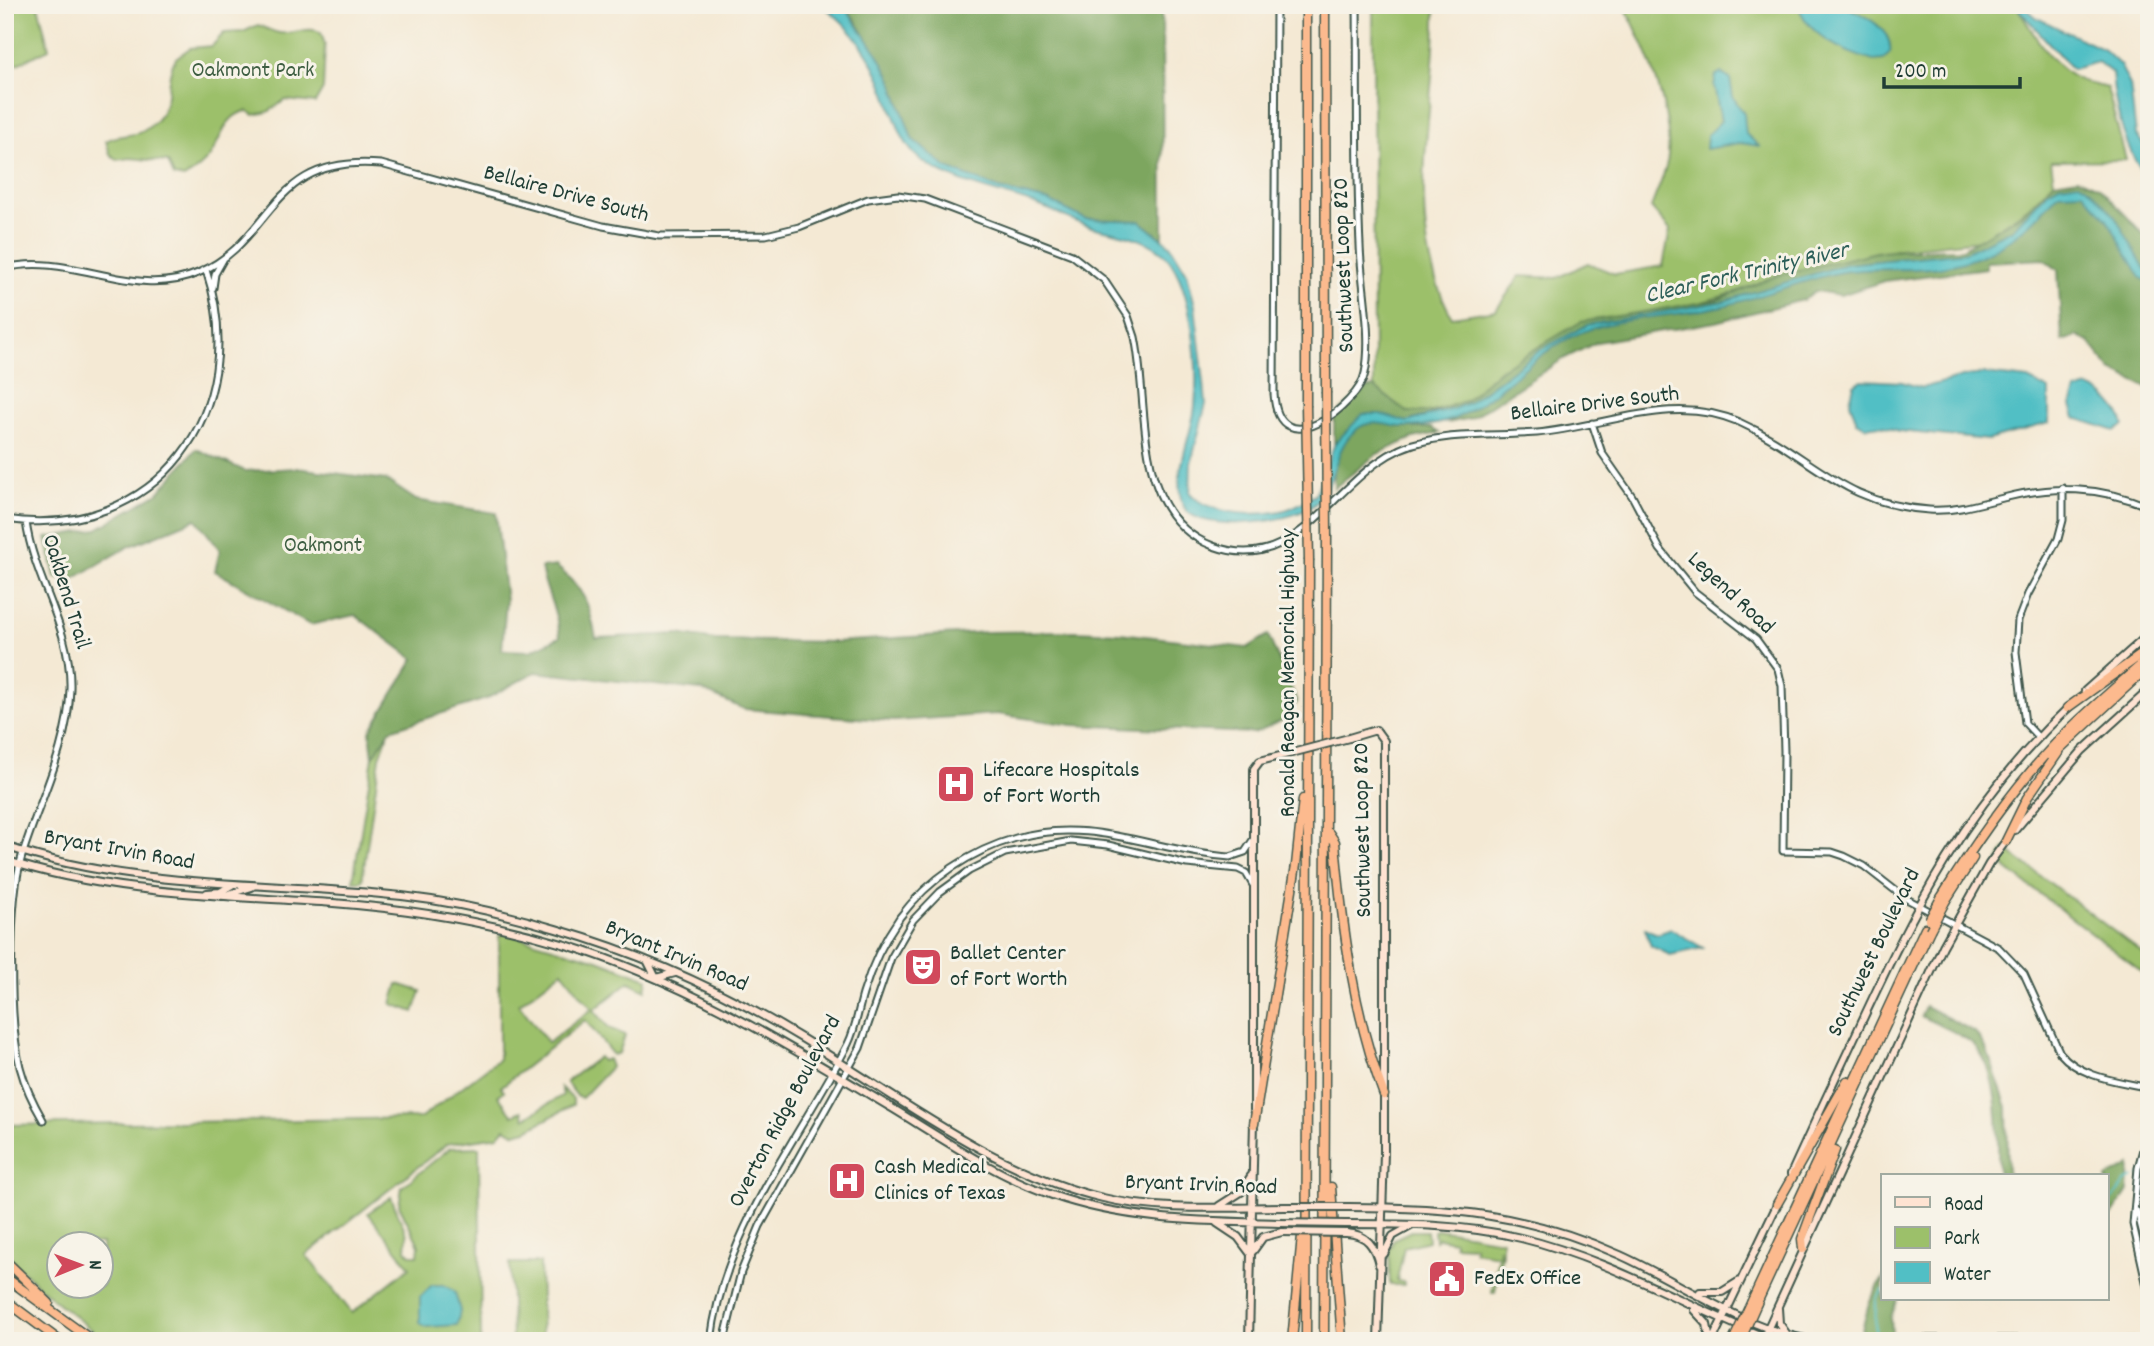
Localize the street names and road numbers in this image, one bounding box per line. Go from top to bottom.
street label: Bellaire Drive South [480,157,652,233]
street label: Southwest Loop 820 [1325,177,1365,353]
street label: Bellaire Drive South [1509,378,1681,432]
street label: Ronald Reagan Memorial Highway [1273,528,1306,817]
street label: Oakbend Trail [32,531,98,654]
street label: Legend Road [1679,545,1781,643]
street label: Southwest Loop 820 [1346,742,1382,918]
street label: Bryant Irvin Road [41,822,197,880]
street label: Southwest Boulevard [1820,863,1930,1043]
street label: Bryant Irvin Road [599,912,753,1002]
street label: Overton Ridge Boulevard [721,1010,851,1214]
street label: Bryant Irvin Road [1124,1167,1278,1205]

